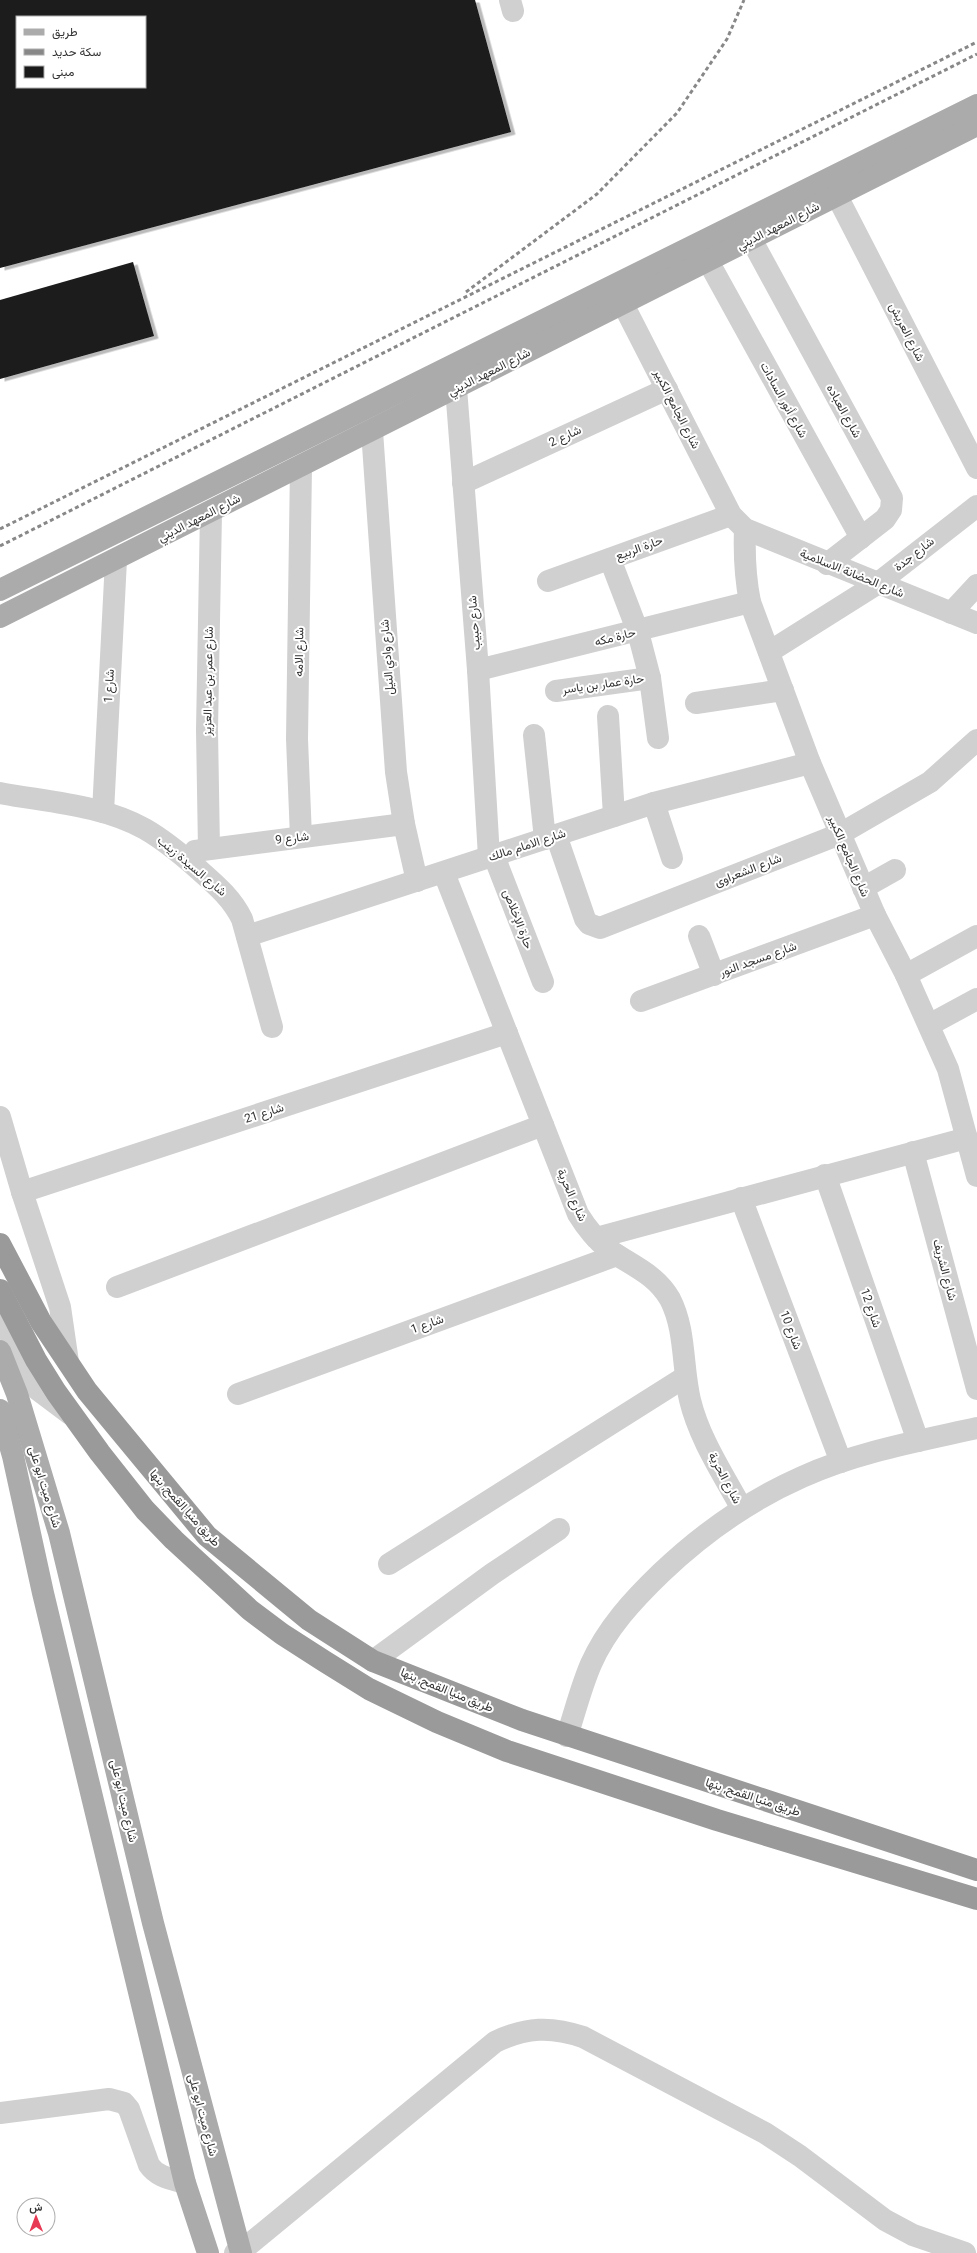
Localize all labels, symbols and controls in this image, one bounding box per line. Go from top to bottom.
legend [16,16,146,88]
text: طريق [52,25,78,40]
text: سكة حديد [52,45,101,59]
text: مبنى [52,65,74,80]
street label: شارع المعهد الديني [734,199,823,255]
street label: شارع العريش [885,301,928,364]
street label: شارع المعهد الديني [445,345,534,401]
street label: شارع أنور السادات [756,360,811,441]
street label: شارع الجامع الكبير [649,366,703,452]
street label: شارع العباده [822,382,864,441]
street label: شارع 2 [547,422,584,451]
street label: شارع المعهد الديني [155,491,244,547]
street label: حارة الربيع [613,533,665,565]
street label: شارع جدة [891,534,938,576]
street label: شارع الحضانة الاسلامية [797,546,906,602]
street label: شارع حبيب [465,595,485,651]
street label: شارع وادي النيل [377,619,400,695]
street label: حارة مكه [593,625,637,650]
street label: شارع عمر بن عبد العزيز [200,626,218,737]
street label: شارع الامه [292,627,308,677]
street label: شارع 1 [101,669,119,703]
street label: حارة عمار بن ياسر [560,671,645,698]
street label: شارع الجامع الكبير [823,812,872,900]
street label: شارع الامام مالك [487,826,568,866]
street label: شارع 9 [274,829,310,849]
street label: شارع السيدة زينب [153,833,229,900]
street label: شارع الشعراوى [712,851,784,891]
street label: حارة الإخلاص [499,887,536,951]
street label: شارع مسجد النور [717,939,799,982]
street label: شارع 21 [243,1100,286,1128]
street label: شارع الحرية [552,1167,590,1224]
street label: شارع الشريف [928,1238,960,1303]
street label: شارع 12 [856,1287,884,1330]
street label: شارع 10 [775,1309,805,1352]
street label: شارع 1 [409,1312,446,1338]
street label: شارع ميت ابو على [24,1445,64,1530]
street label: شارع الحرية [704,1450,744,1507]
street label: طريق منيا القمح, بنها [145,1467,223,1551]
street label: طريق منيا القمح, بنها [398,1665,496,1717]
street label: شارع ميت ابو على [106,1758,140,1844]
street label: طريق منيا القمح, بنها [703,1775,802,1821]
street label: شارع ميت ابو على [183,2072,221,2158]
north arrow [16,2197,56,2237]
text: ش [29,2201,43,2214]

